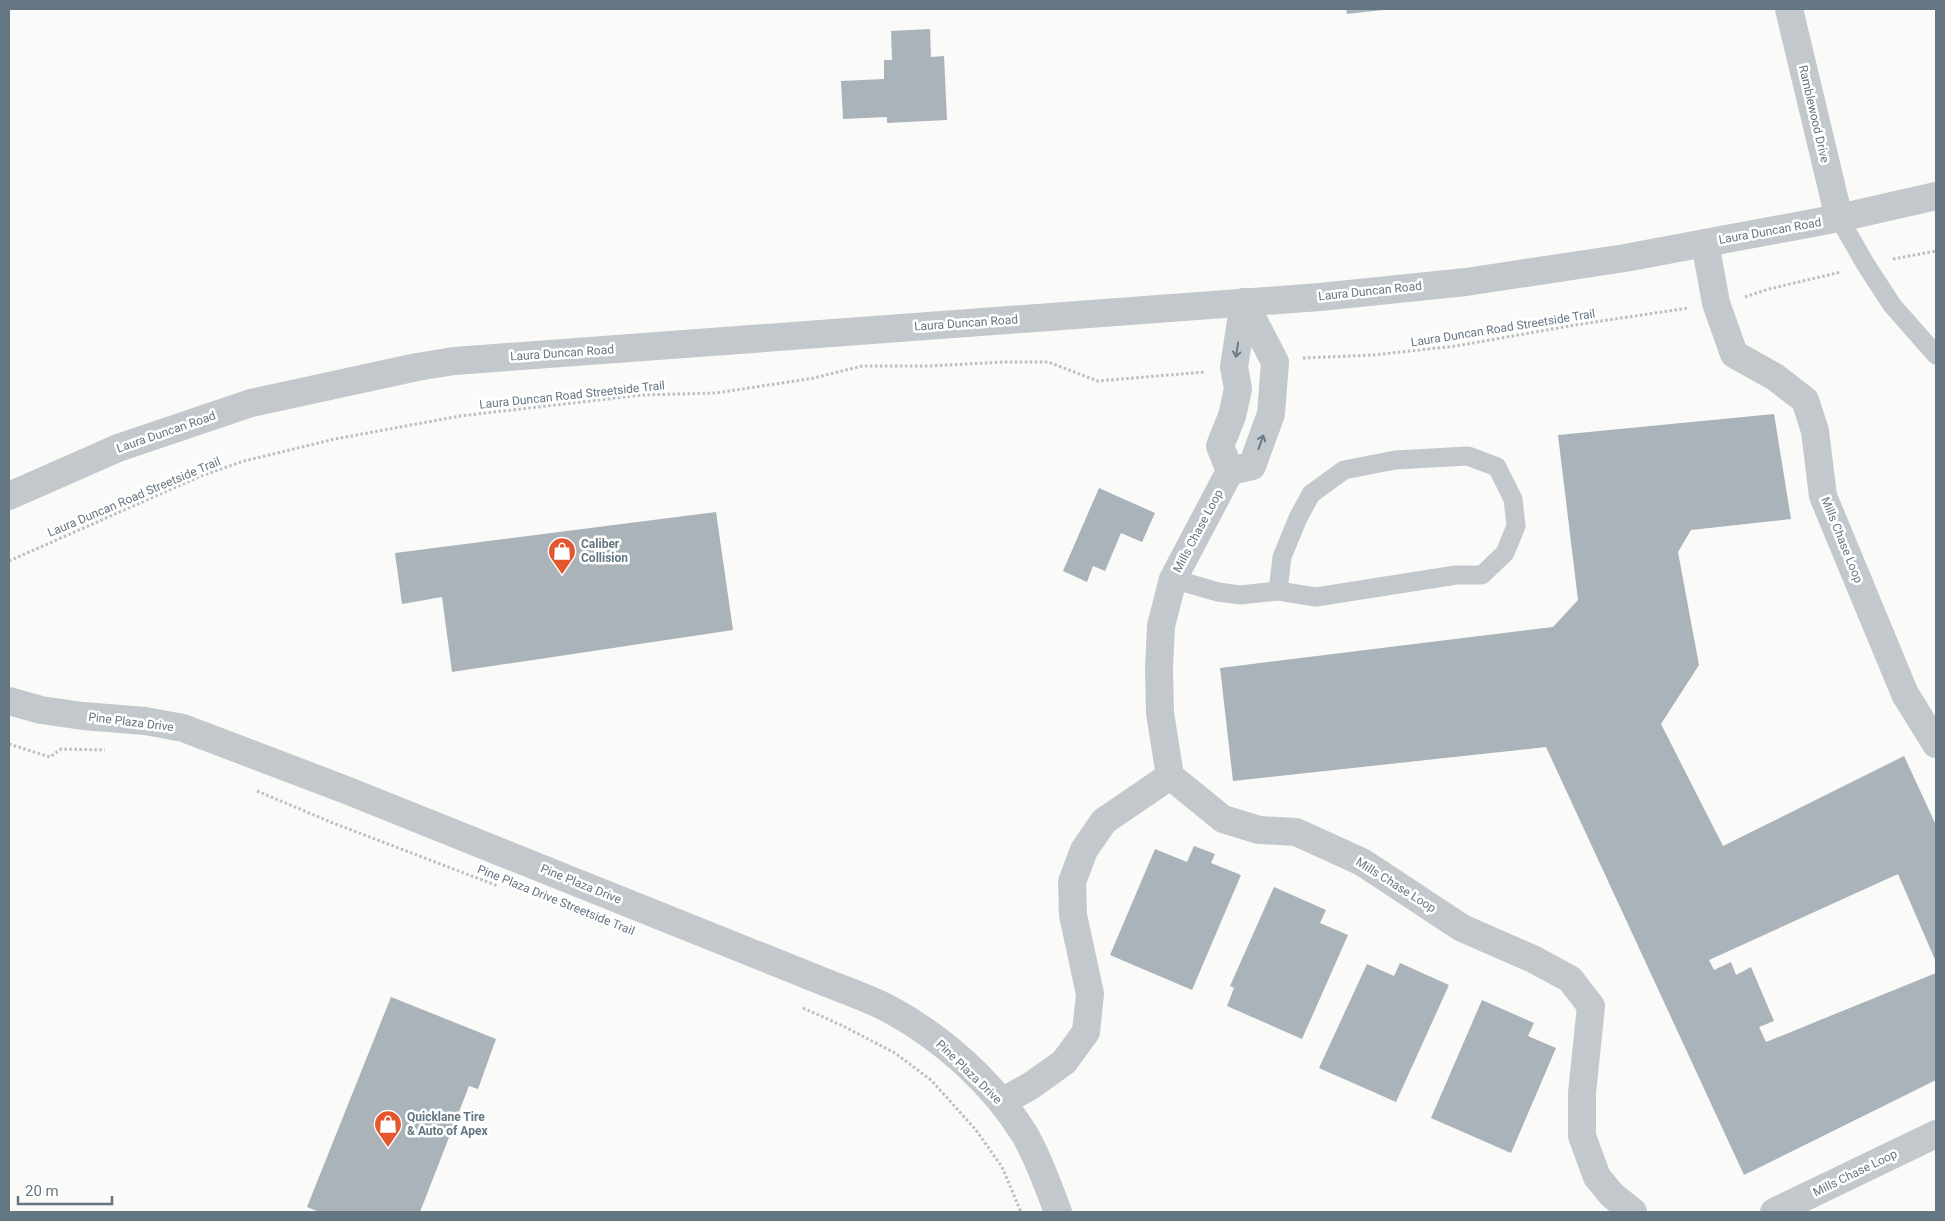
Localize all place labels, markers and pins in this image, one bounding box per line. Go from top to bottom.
shop icon: Caliber Collision [547,536,577,575]
place label: Caliber Collision [581,537,628,565]
shop icon: Quicklane Tire & Auto of Apex [373,1109,403,1148]
place label: Quicklane Tire & Auto of Apex [407,1110,488,1138]

